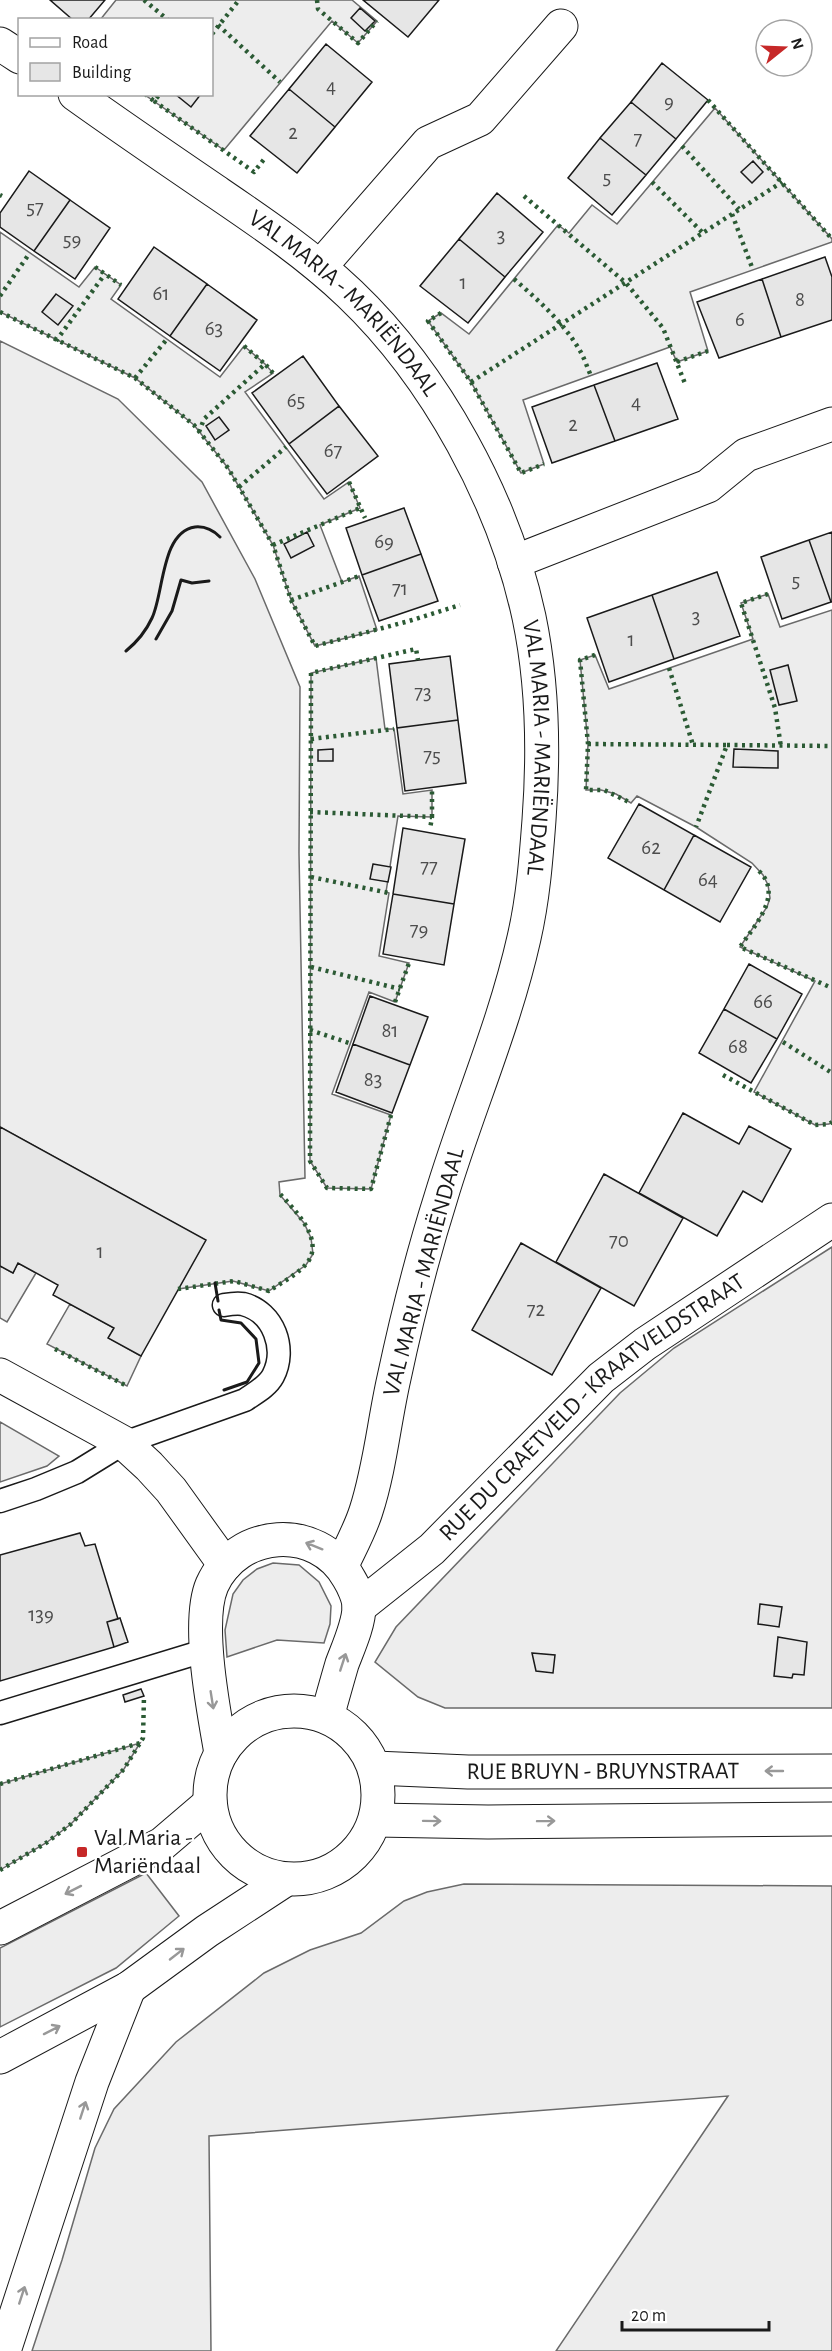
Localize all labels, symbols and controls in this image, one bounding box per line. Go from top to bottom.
legend [18,18,213,96]
north arrow [754,18,814,78]
text: Road [72,34,108,52]
text: N [788,36,807,51]
text: Building [72,64,132,82]
house number: 4 [326,76,336,97]
house number: 9 [664,91,674,112]
house number: 2 [288,122,298,143]
house number: 7 [634,128,643,149]
house number: 5 [603,167,611,188]
house number: 57 [26,197,44,218]
street label: VAL MARIA - MARIËNDAAL [244,206,443,400]
house number: 3 [497,225,505,246]
house number: 59 [63,229,81,250]
house number: 1 [459,272,467,293]
house number: 61 [152,283,170,304]
house number: 8 [795,289,805,310]
house number: 6 [735,309,745,330]
house number: 63 [205,318,223,339]
house number: 65 [287,390,305,411]
house number: 4 [631,392,641,413]
house number: 2 [568,414,578,435]
house number: 67 [324,440,343,461]
house number: 69 [374,531,394,552]
house number: 5 [792,570,800,591]
house number: 71 [392,578,408,599]
house number: 3 [692,606,700,627]
street label: VAL MARIA - MARIËNDAAL [518,618,554,877]
house number: 1 [627,629,635,650]
house number: 73 [414,682,432,703]
house number: 75 [423,745,441,766]
house number: 62 [641,837,661,858]
house number: 77 [420,856,438,877]
house number: 64 [698,869,718,890]
house number: 79 [410,919,428,940]
house number: 66 [753,991,773,1012]
house number: 81 [381,1020,399,1041]
house number: 68 [728,1036,748,1057]
house number: 83 [364,1069,382,1090]
street label: VAL MARIA - MARIËNDAAL [378,1145,469,1399]
house number: 70 [609,1230,629,1251]
house number: 1 [96,1241,104,1262]
street label: RUE DU CRAETVELD - KRAATVELDSTRAAT [435,1269,749,1546]
house number: 72 [527,1299,545,1320]
one-way arrow [305,1540,324,1551]
house number: 139 [28,1604,54,1625]
one-way arrow [339,1653,350,1672]
one-way arrow [207,1690,218,1710]
street label: RUE BRUYN - BRUYNSTRAAT [467,1759,740,1784]
one-way arrow [764,1765,784,1777]
one-way arrow [421,1815,441,1826]
one-way arrow [536,1815,556,1827]
place label: Val Maria - Mariëndaal [94,1826,201,1878]
marker: Val Maria - Mariëndaal [75,1845,89,1859]
one-way arrow [65,1885,83,1896]
one-way arrow [168,1948,184,1961]
one-way arrow [43,2024,60,2036]
one-way arrow [78,2101,89,2120]
one-way arrow [17,2286,28,2305]
scale bar [622,2294,769,2332]
text: 20 m [631,2307,666,2325]

